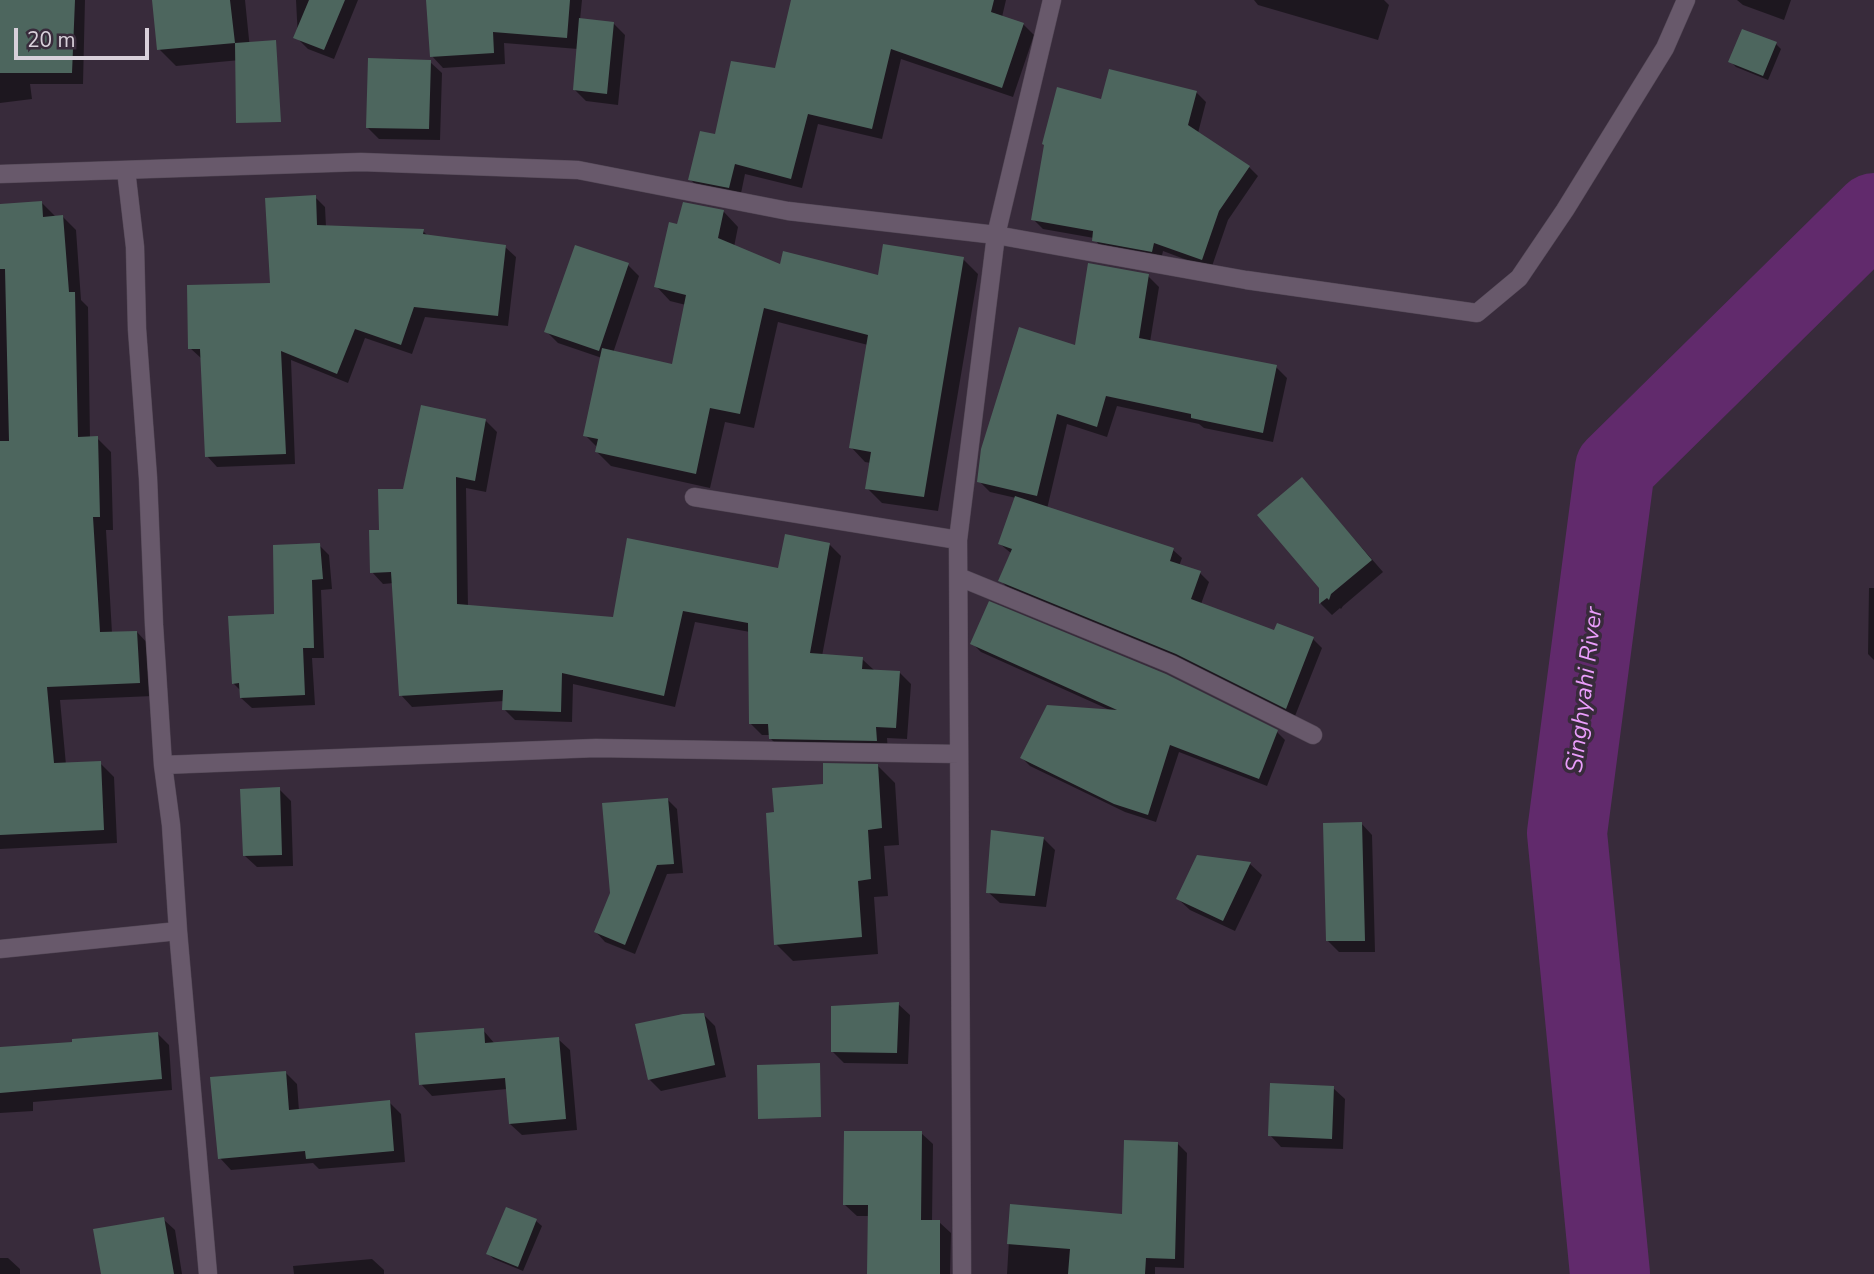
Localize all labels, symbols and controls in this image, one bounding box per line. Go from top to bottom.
scale bar [18,14,152,58]
text: 20 m [27,26,76,54]
water label: Singhyahi River [1562,605,1610,775]

